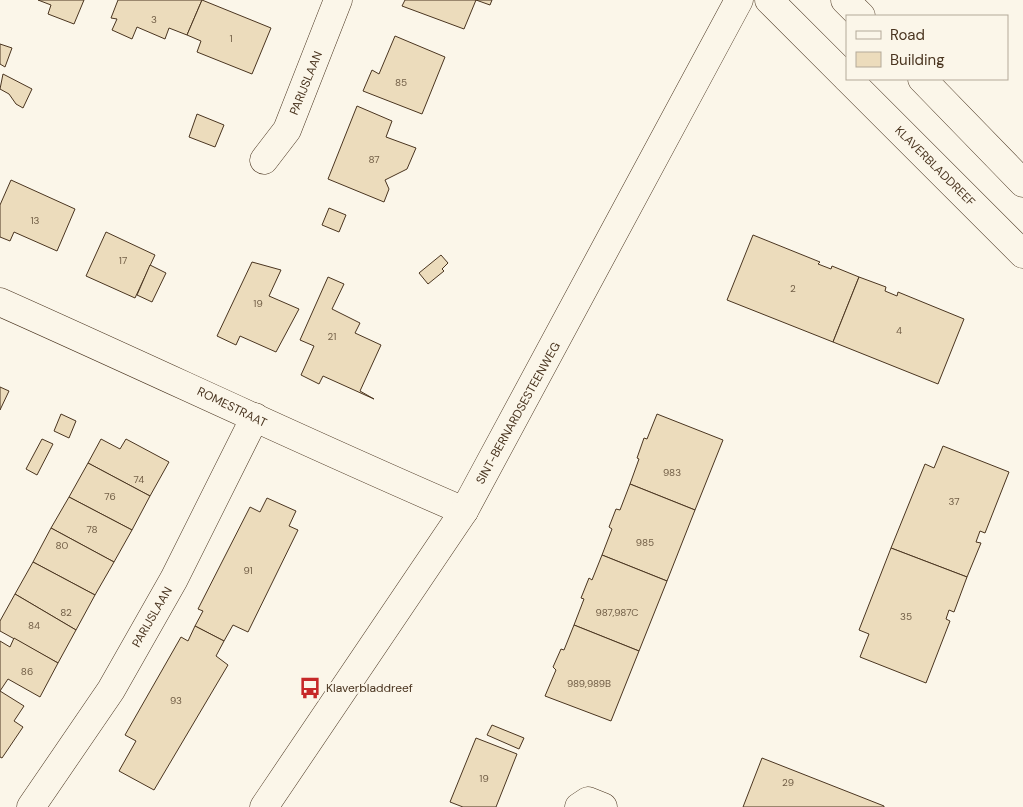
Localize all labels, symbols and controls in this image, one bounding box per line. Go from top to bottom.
house number: 3 [151,13,157,26]
legend [846,15,1008,80]
text: Road [890,25,925,45]
house number: 1 [229,32,233,45]
street label: PARIJSLAAN [286,49,326,117]
text: Building [890,50,945,70]
house number: 85 [395,76,407,89]
street label: KLAVERBLADDREEF [891,122,979,210]
house number: 87 [368,153,380,166]
house number: 13 [30,214,40,227]
house number: 17 [119,254,127,267]
house number: 2 [790,282,796,295]
house number: 19 [253,297,263,310]
house number: 4 [896,324,902,337]
house number: 21 [328,330,336,343]
street label: SINT-BERNARDSESTEENWEG [472,339,564,487]
street label: ROMESTRAAT [195,383,270,431]
house number: 983 [663,466,681,479]
house number: 74 [134,473,144,486]
house number: 76 [104,490,116,503]
house number: 37 [948,495,960,508]
house number: 78 [86,523,98,536]
house number: 985 [636,536,654,549]
house number: 80 [56,539,69,552]
house number: 91 [243,564,253,577]
street label: PARIJSLAAN [128,584,176,650]
house number: 82 [60,606,72,619]
house number: 987,987C [596,606,638,619]
house number: 35 [900,610,912,623]
house number: 84 [28,619,40,632]
house number: 86 [21,665,33,678]
bus stop icon: Klaverbladdreef [297,675,323,701]
house number: 989,989B [567,677,611,690]
place label: Klaverbladdreef [326,680,413,696]
house number: 93 [170,694,182,707]
house number: 19 [479,772,489,785]
house number: 29 [782,776,794,789]

